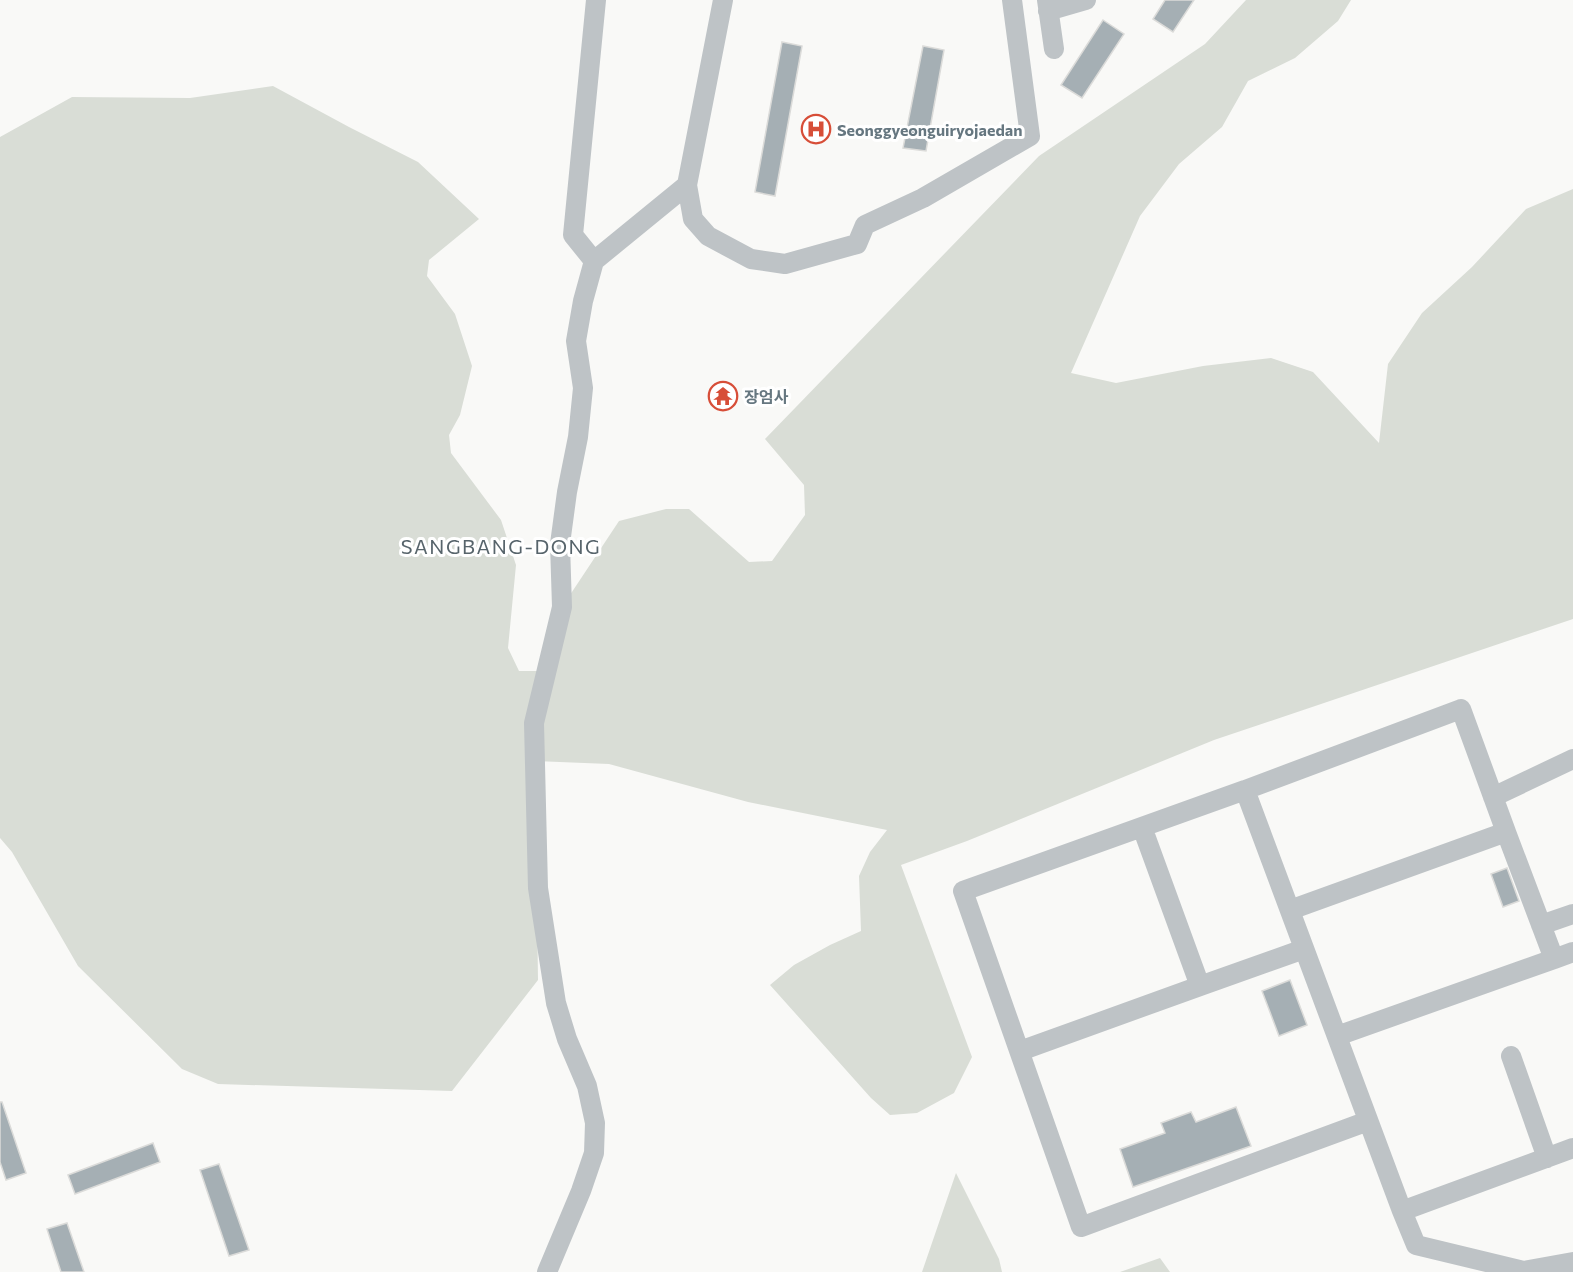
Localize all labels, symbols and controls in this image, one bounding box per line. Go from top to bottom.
hospital icon: Seonggyeonguiryojaedan [800,113,832,145]
place label: Seonggyeonguiryojaedan [837,120,1022,139]
temple icon: 장엄사 [707,380,739,412]
place label: 장엄사 [744,387,788,406]
district label: SANGBANG-DONG [401,534,601,558]

